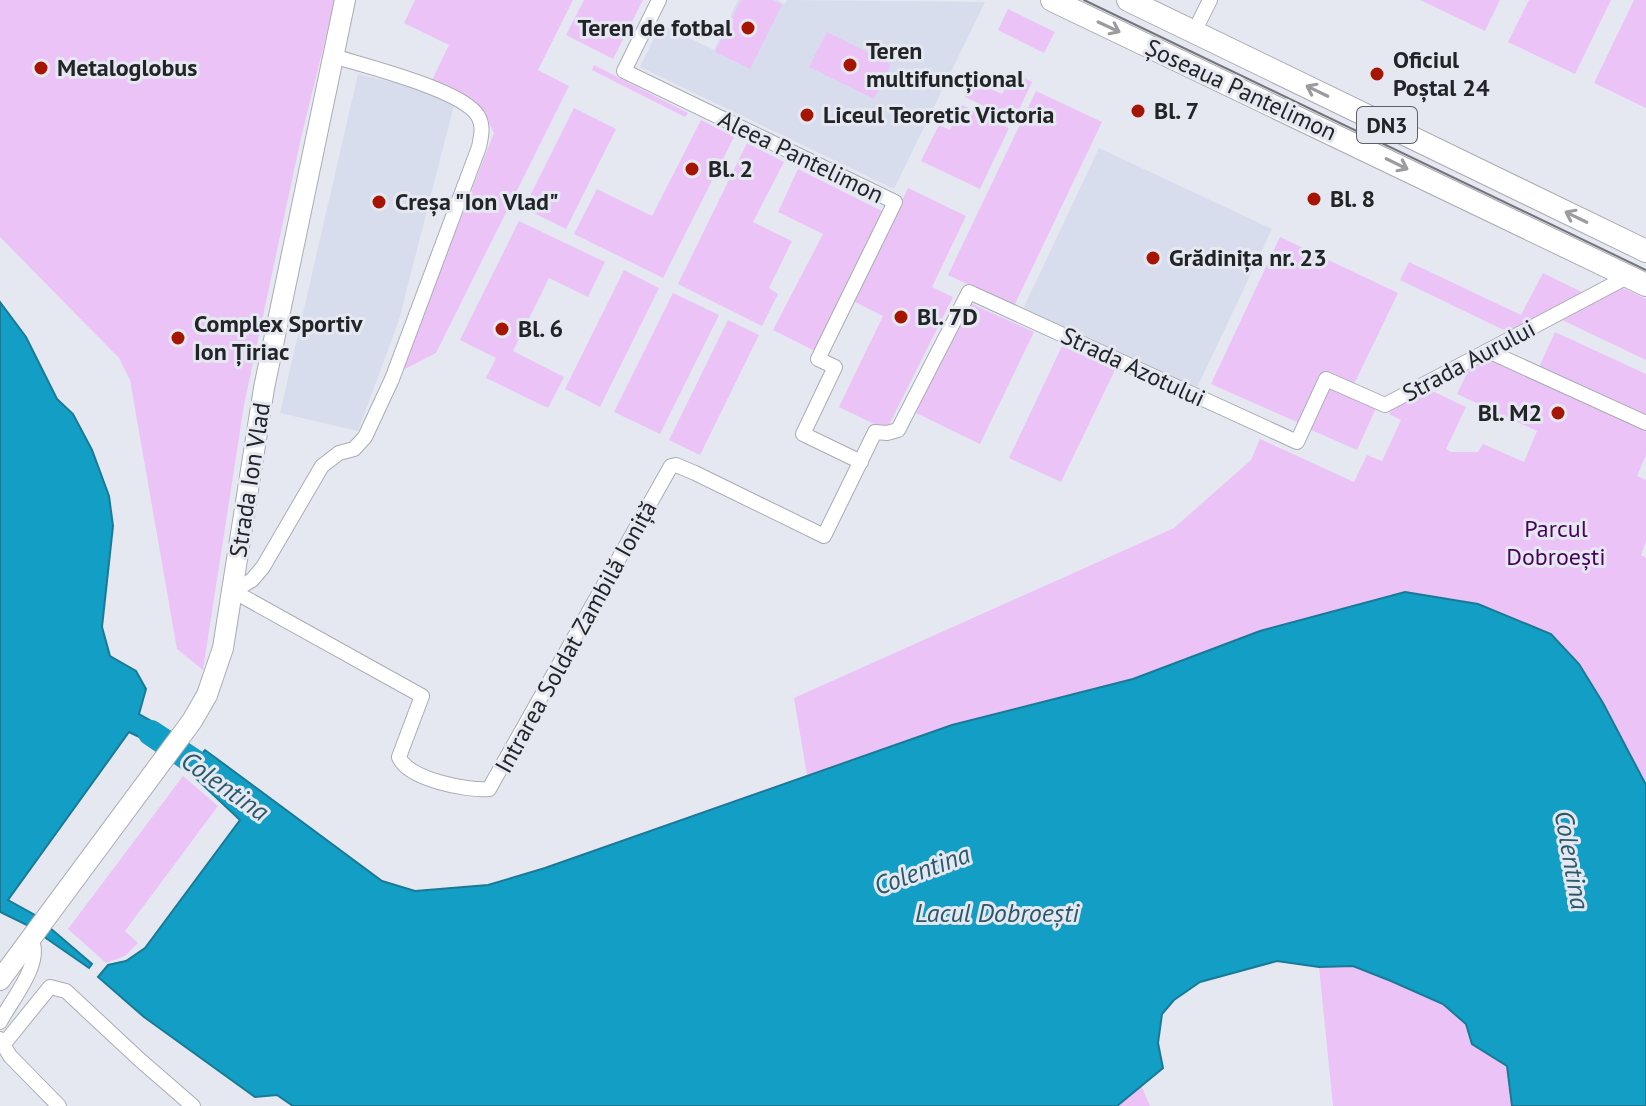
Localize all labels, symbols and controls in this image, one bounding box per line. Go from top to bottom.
place label: Teren de fotbal [578,12,733,43]
marker: Teren de fotbal [739,19,757,37]
one-way arrow [1097,20,1121,35]
street label: Șoseaua Pantelimon [1141,32,1342,147]
place label: Teren multifuncțional [866,35,1025,94]
place label: Oficiul Poștal 24 [1393,44,1490,103]
place label: Metaloglobus [57,52,197,83]
marker: Teren multifuncțional [841,56,859,74]
marker: Metaloglobus [32,59,50,77]
marker: Oficiul Poștal 24 [1368,65,1386,83]
one-way arrow [1305,83,1329,98]
place label: Bl. 7 [1154,95,1199,126]
place label: Liceul Teoretic Victoria [823,99,1055,130]
marker: Bl. 7 [1129,102,1147,120]
street label: Aleea Pantelimon [713,103,889,210]
marker: Liceul Teoretic Victoria [798,106,816,124]
road number: DN3 [1357,107,1417,143]
place label: Bl. 2 [708,153,753,184]
one-way arrow [1384,157,1408,172]
marker: Bl. 2 [683,160,701,178]
place label: Bl. 8 [1330,183,1375,214]
place label: Creșa "Ion Vlad" [395,186,559,217]
marker: Bl. 8 [1305,190,1323,208]
marker: Creșa "Ion Vlad" [370,193,388,211]
one-way arrow [1564,209,1588,224]
place label: Grădinița nr. 23 [1169,242,1327,273]
marker: Grădinița nr. 23 [1144,249,1162,267]
place label: Bl. 7D [917,301,978,332]
place label: Complex Sportiv Ion Țiriac [194,308,363,367]
marker: Bl. 7D [892,308,910,326]
place label: Bl. 6 [518,313,563,344]
street label: Strada Aurului [1397,313,1540,408]
marker: Bl. 6 [493,320,511,338]
street label: Strada Azotului [1056,320,1210,413]
marker: Complex Sportiv Ion Țiriac [169,329,187,347]
place label: Bl. M2 [1478,397,1542,428]
street label: Strada Ion Vlad [222,400,277,560]
marker: Bl. M2 [1549,404,1567,422]
street label: Intrarea Soldat Zambilă Ioniță [488,495,663,778]
park label: Parcul Dobroești [1506,513,1606,572]
water label: Colentina [175,743,276,828]
water label: Colentina [1548,808,1597,912]
water label: Colentina [869,837,975,902]
water label: Lacul Dobroești [915,896,1080,929]

